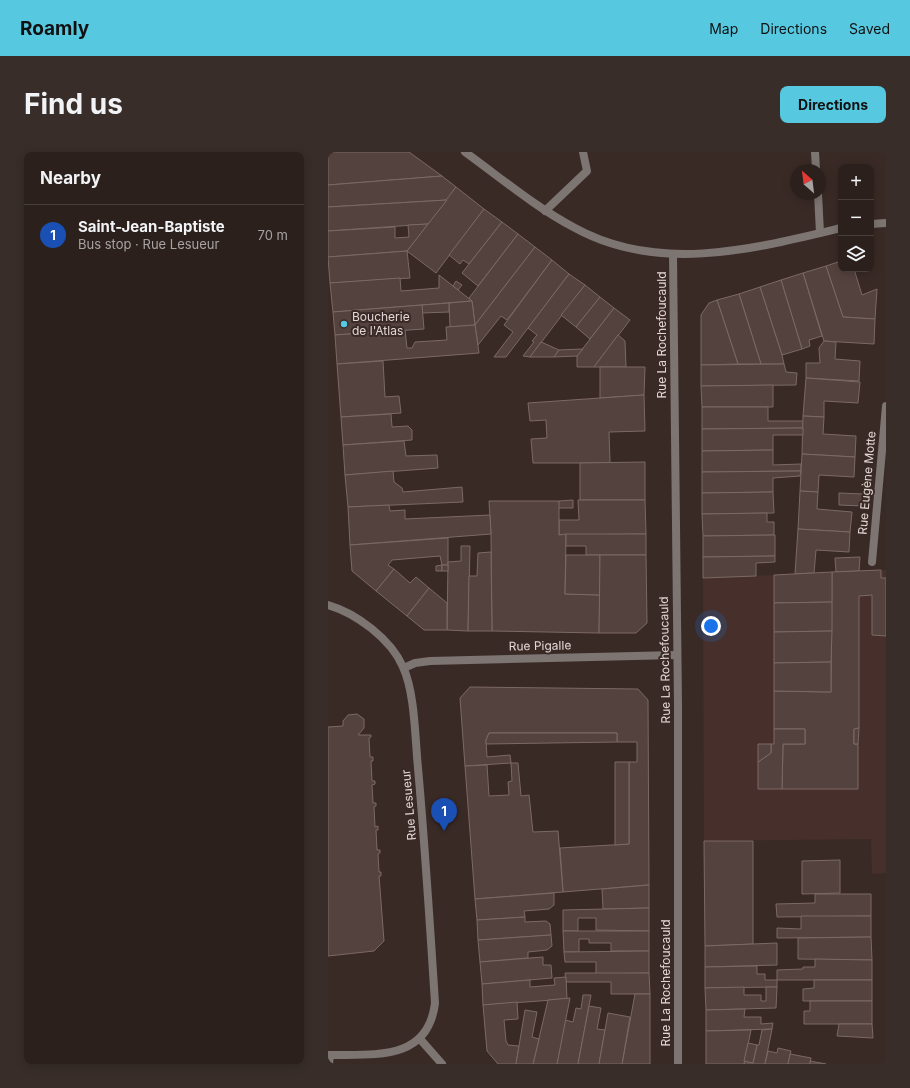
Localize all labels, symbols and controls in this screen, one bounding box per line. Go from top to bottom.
text: Roamly [20,17,89,40]
text: Map [709,20,738,37]
text: Directions [760,20,827,37]
text: Saved [849,20,890,37]
button: Directions [780,86,886,123]
text: Find us [24,87,123,121]
north arrow [790,164,826,200]
map controls [838,164,874,272]
button: + [838,164,874,200]
text: Nearby [40,168,101,188]
button: − [838,200,874,236]
text: Saint-Jean-Baptiste [78,217,225,236]
text: 1 [50,227,56,243]
text: 70 m [258,227,288,243]
text: Bus stop · Rue Lesueur [78,236,219,252]
button: layers [838,236,874,272]
street label: Rue La Rochefoucauld [654,271,669,399]
place label: Boucherie de l'Atlas [352,309,410,338]
marker: Boucherie de l'Atlas [339,319,349,329]
street label: Rue Eugène Motte [855,431,878,535]
street label: Rue La Rochefoucauld [656,596,673,724]
your location [701,616,721,636]
street label: Rue Pigalle [509,637,571,654]
street label: Rue Lesueur [398,769,419,841]
pin: 1 [431,798,457,831]
street label: Rue La Rochefoucauld [658,919,673,1047]

